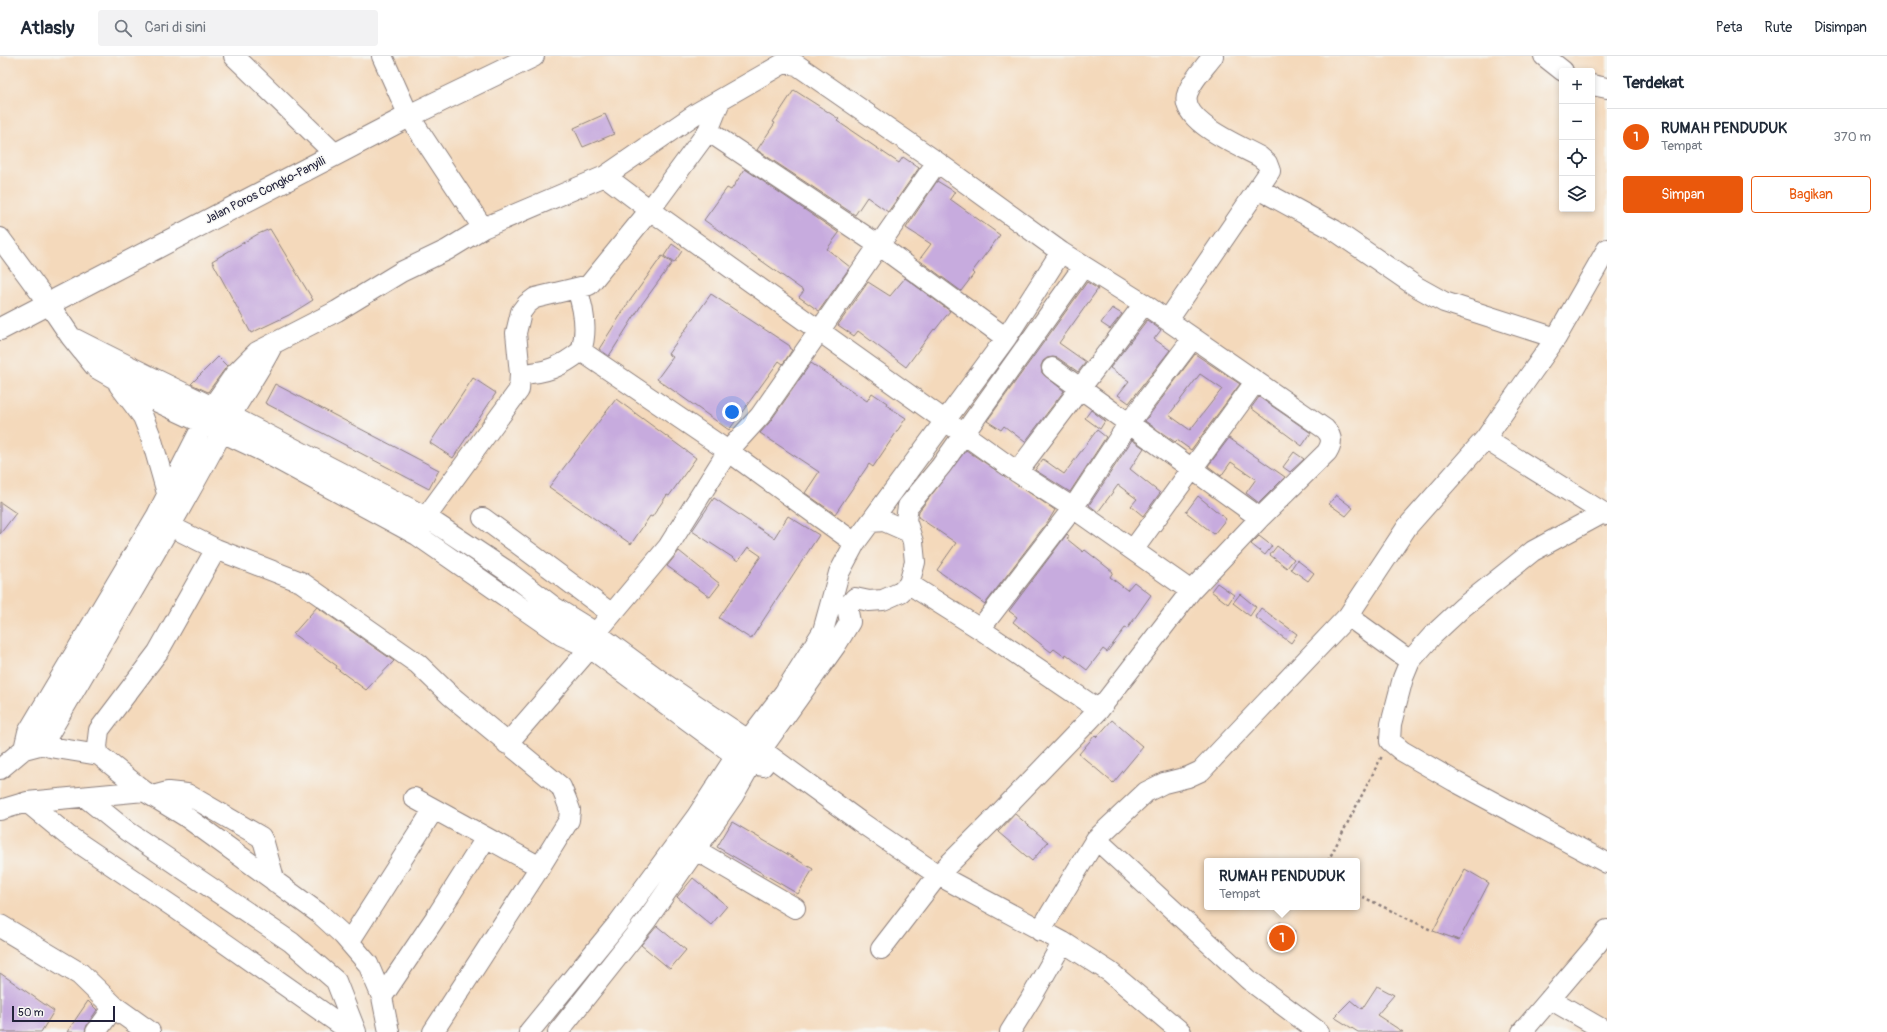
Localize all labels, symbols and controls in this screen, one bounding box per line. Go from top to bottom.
search box [98,10,378,46]
text: Atlasly [20,16,74,40]
icon: search [112,17,134,39]
text: Cari di sini [144,18,206,37]
text: Peta [1716,19,1743,36]
text: Rute [1765,19,1792,36]
text: Disimpan [1814,19,1867,36]
map controls [1559,68,1595,212]
button: + [1559,68,1595,104]
text: Terdekat [1623,72,1684,93]
button: − [1559,104,1595,140]
text: RUMAH PENDUDUK [1661,119,1787,138]
text: 1 [1633,129,1639,145]
text: 370 m [1834,129,1871,145]
text: Tempat [1661,138,1702,154]
button: locate [1559,140,1595,176]
street label: Jalan Poros Congko-Panyili [202,153,328,227]
button: layers [1559,176,1595,212]
button: Simpan [1623,176,1743,213]
button: Bagikan [1751,176,1871,213]
your location [722,402,742,422]
popup [1204,858,1360,910]
text: RUMAH PENDUDUK [1219,867,1345,886]
text: Tempat [1219,886,1260,902]
pin: 1 [1269,923,1295,953]
scale bar [12,1004,115,1023]
text: 50 m [18,1006,44,1019]

